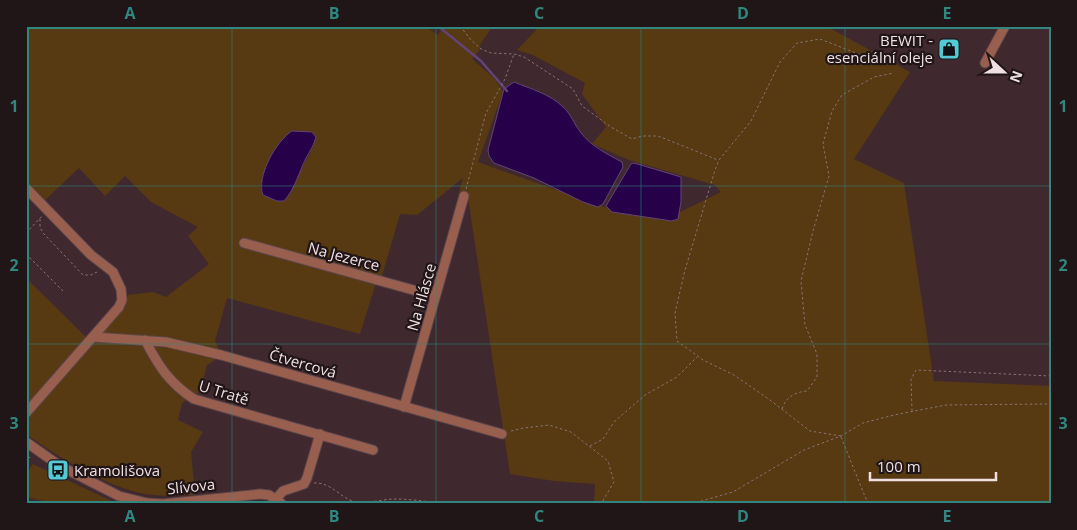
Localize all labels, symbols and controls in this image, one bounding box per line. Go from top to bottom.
text: A [124,2,136,24]
text: B [329,2,339,24]
text: C [534,2,544,24]
text: D [737,2,749,24]
text: E [943,2,952,24]
place label: BEWIT - esenciální oleje [826,30,933,67]
shop icon: BEWIT - esenciální oleje [937,37,961,61]
north arrow [980,48,1030,98]
text: N [1006,68,1028,86]
text: 1 [9,95,19,117]
text: 1 [1058,95,1068,117]
street label: Na Jezerce [306,237,382,275]
text: 2 [9,254,19,276]
text: 2 [1058,254,1068,276]
street label: Na Hlásce [402,261,440,333]
street label: Čtvercová [267,344,339,382]
street label: U Tratě [197,375,251,409]
text: 3 [9,412,19,434]
text: 3 [1058,412,1068,434]
scale bar [870,450,996,482]
text: 100 m [877,456,921,476]
bus stop icon: Kramolišova [46,458,70,482]
place label: Kramolišova [74,460,160,480]
street label: Slívova [166,474,216,498]
text: A [124,505,136,527]
text: B [329,505,339,527]
text: C [534,505,544,527]
text: D [737,505,749,527]
text: E [943,505,952,527]

